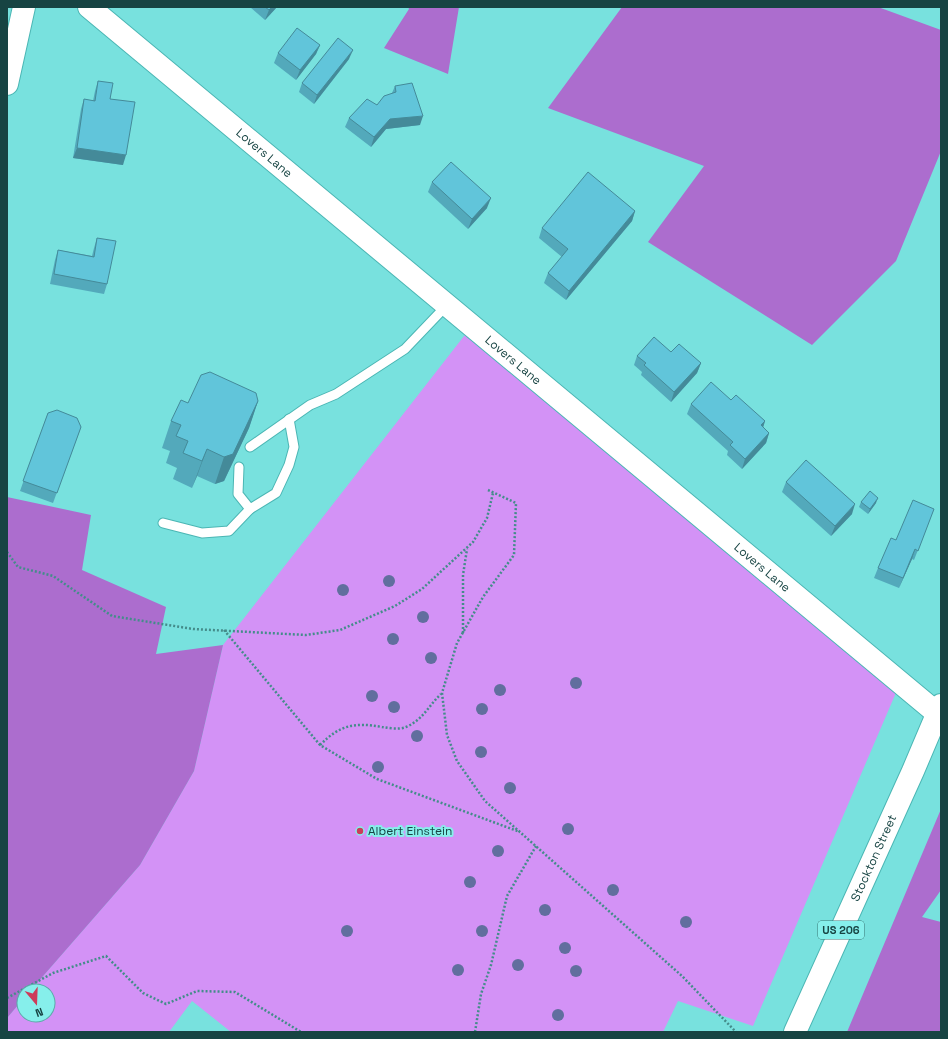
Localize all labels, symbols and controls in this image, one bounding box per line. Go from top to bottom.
street label: Lovers Lane [233,125,296,181]
street label: Lovers Lane [482,332,545,388]
street label: Lovers Lane [731,539,794,596]
street label: Stockton Street [847,812,900,904]
place label: Albert Einstein [368,823,452,839]
marker: Albert Einstein [355,826,365,836]
road number: US 206 [818,921,864,939]
north arrow [16,983,56,1023]
text: N [33,1005,45,1020]

